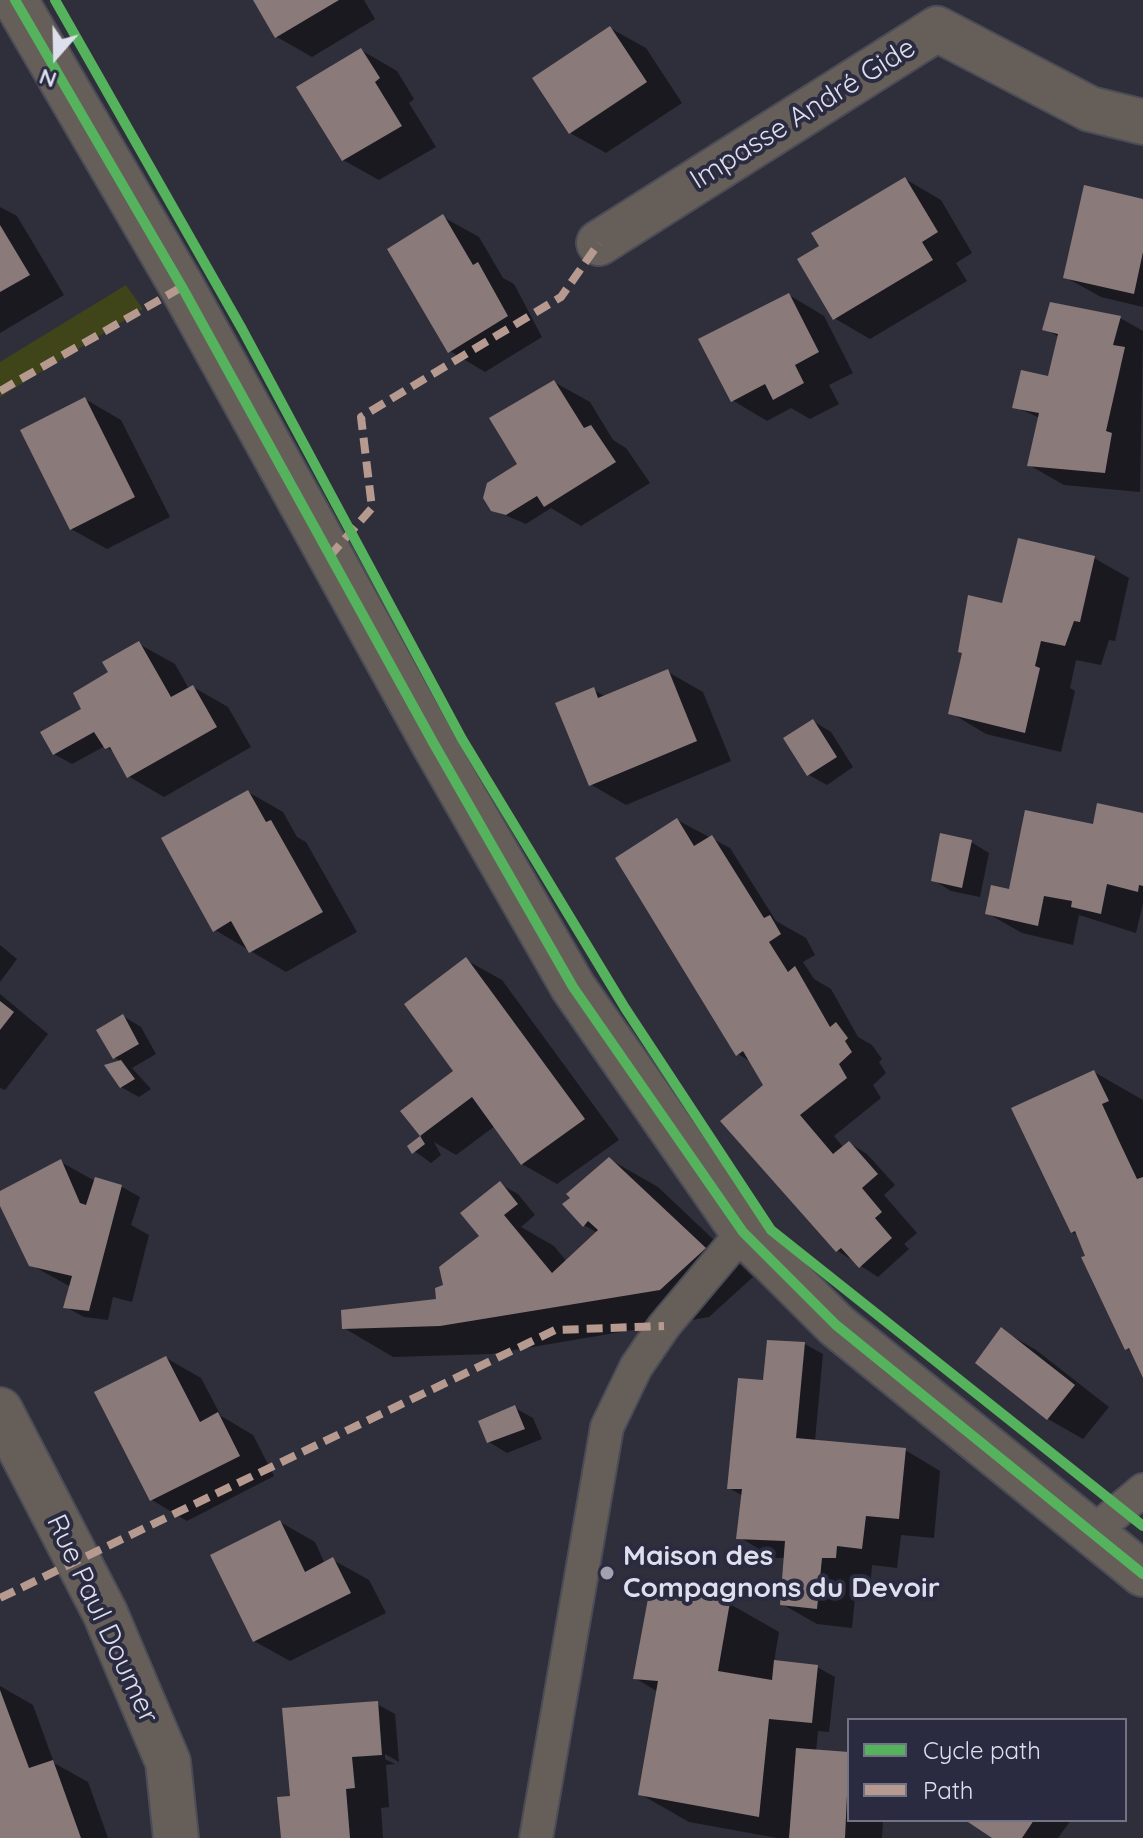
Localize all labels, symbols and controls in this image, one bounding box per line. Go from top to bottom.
north arrow [16,16,96,96]
street label: Impasse André Gide [684,31,922,197]
text: N [35,63,60,94]
street label: Rue Paul Doumer [39,1509,165,1729]
place label: Maison des Compagnons du Devoir [623,1540,940,1606]
marker: Maison des Compagnons du Devoir [598,1564,616,1582]
legend [847,1718,1127,1822]
text: Cycle path [923,1735,1041,1765]
text: Path [923,1775,974,1805]

